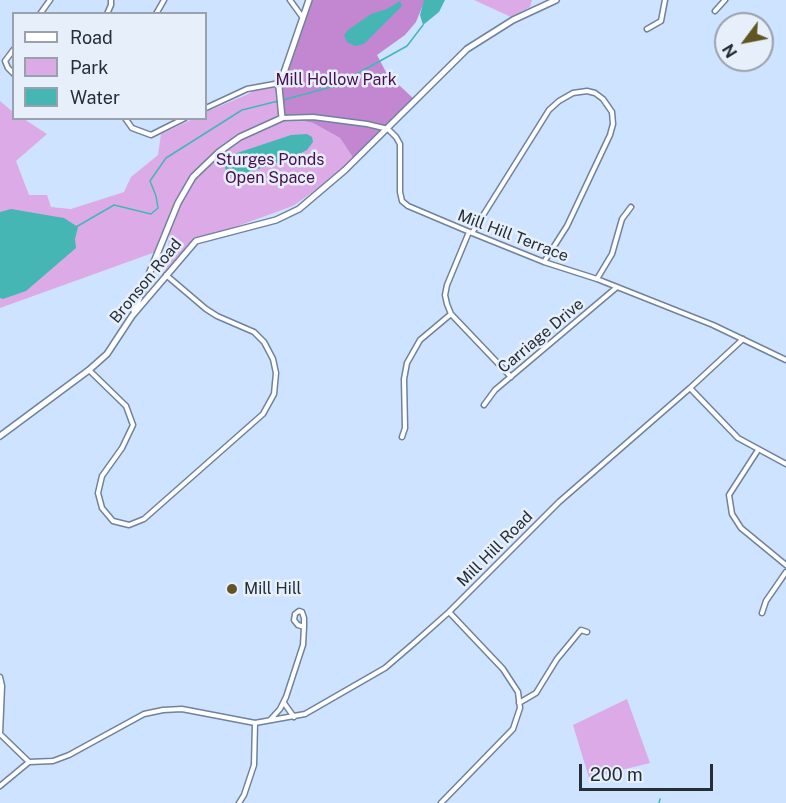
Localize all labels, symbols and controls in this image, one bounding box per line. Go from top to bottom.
legend [12,12,207,120]
north arrow [714,12,774,72]
text: Road [70,27,113,48]
text: N [719,40,741,61]
text: Park [70,57,108,78]
park label: Mill Hollow Park [275,70,397,90]
text: Water [70,87,120,108]
park label: Sturges Ponds Open Space [216,150,324,188]
street label: Mill Hill Terrace [455,206,571,266]
street label: Bronson Road [106,235,186,327]
street label: Carriage Drive [494,295,588,377]
street label: Mill Hill Road [453,507,537,591]
place label: Mill Hill [244,579,301,599]
marker: Mill Hill [225,582,239,596]
scale bar [582,752,716,790]
text: 200 m [590,764,643,785]

